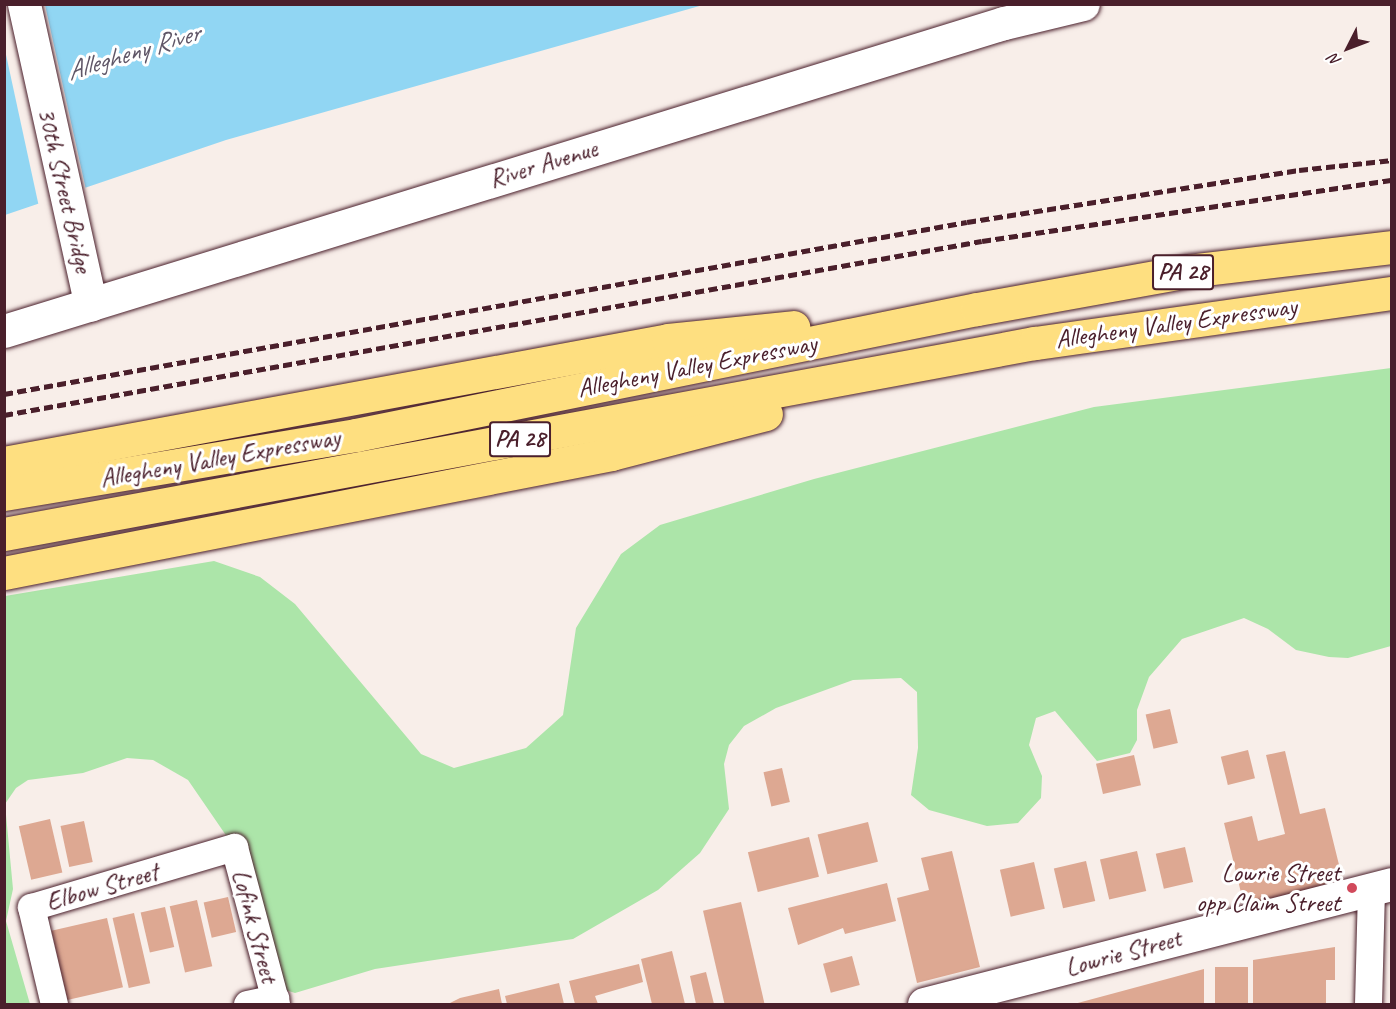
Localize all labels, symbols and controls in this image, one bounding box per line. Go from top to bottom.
water label: Allegheny River [63,16,203,88]
north arrow [1318,18,1378,78]
text: N [1324,50,1345,70]
street label: 30th Street Bridge [31,104,99,276]
street label: River Avenue [485,133,601,195]
road number: PA 28 [1152,251,1214,293]
street label: Allegheny Valley Expressway [1053,291,1299,355]
street label: Allegheny Valley Expressway [575,327,819,405]
road number: PA 28 [488,418,552,460]
street label: Allegheny Valley Expressway [98,422,342,494]
street label: Elbow Street [42,856,162,918]
place label: Lowrie Street opp Claim Street [1193,857,1340,918]
street label: Lofink Street [225,866,285,986]
marker: Lowrie Street opp Claim Street [1345,881,1359,895]
street label: Lowrie Street [1061,923,1185,983]

